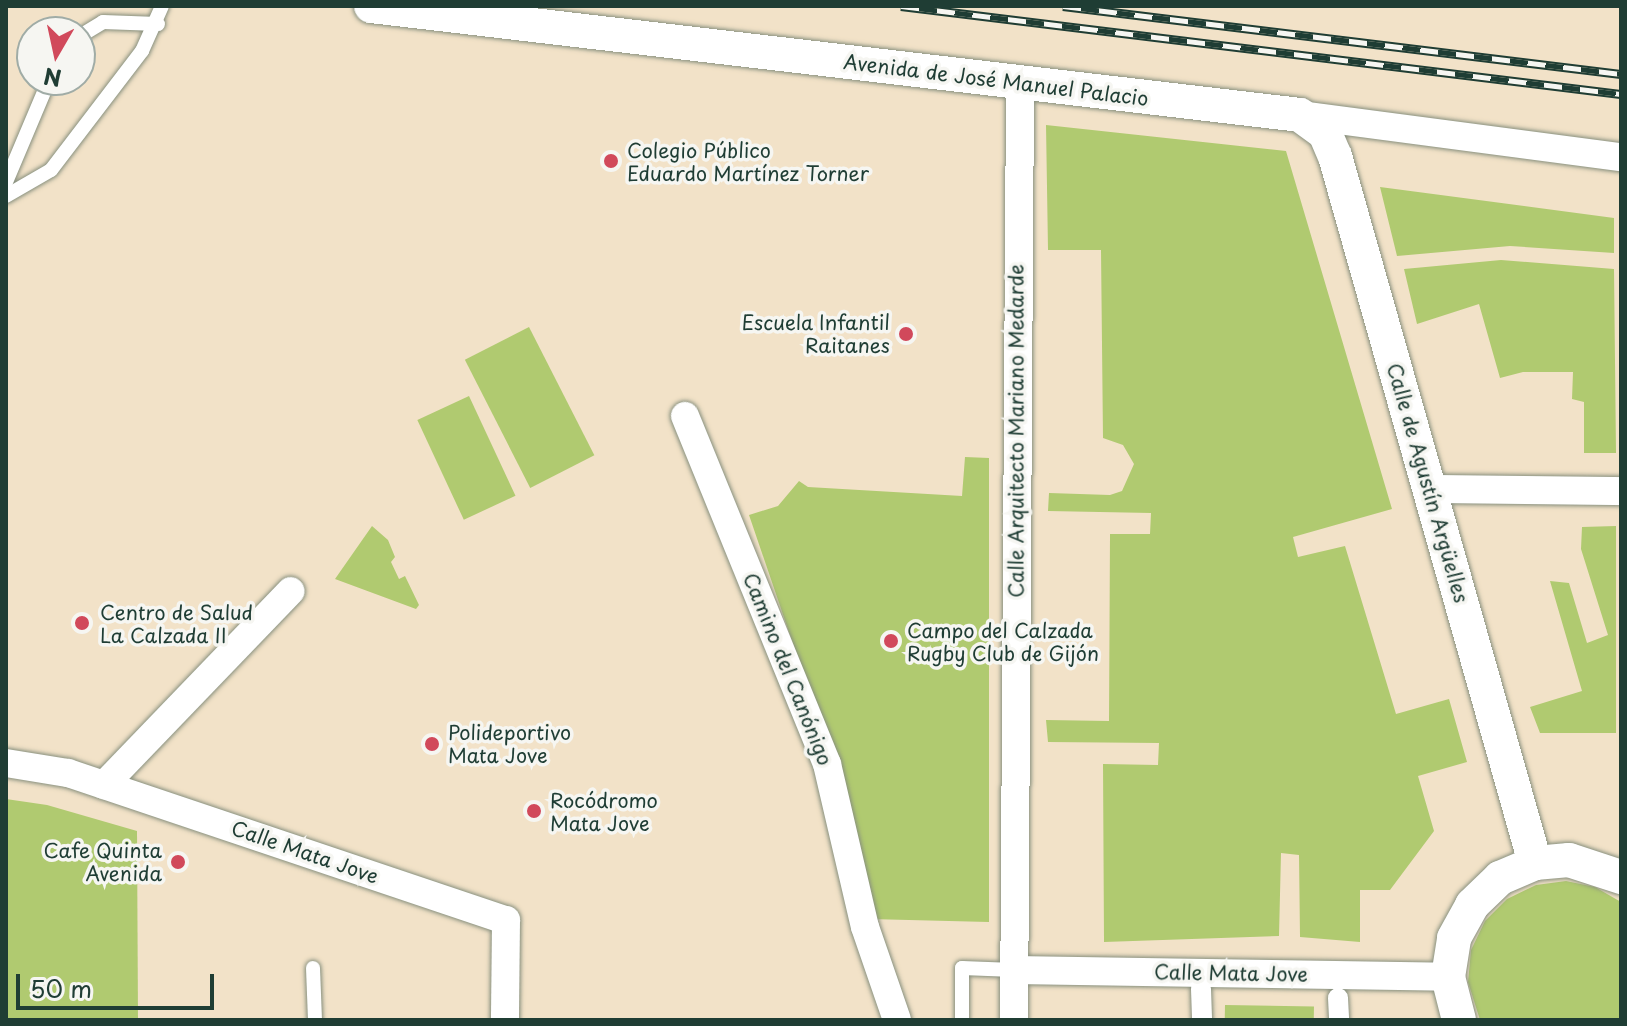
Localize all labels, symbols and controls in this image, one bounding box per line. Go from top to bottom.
north arrow [16,16,96,96]
street label: Avenida de José Manuel Palacio [842,49,1150,111]
text: N [41,61,64,96]
place label: Colegio Público Eduardo Martínez Torner [627,138,870,185]
marker: Colegio Público Eduardo Martínez Torner [602,152,620,170]
street label: Calle Arquitecto Mariano Medarde [1004,265,1028,597]
place label: Escuela Infantil Raitanes [741,310,890,357]
marker: Escuela Infantil Raitanes [897,325,915,343]
street label: Calle de Agustín Argüelles [1382,360,1474,606]
street label: Camino del Canónigo [738,569,838,769]
place label: Centro de Salud La Calzada II [100,600,255,647]
marker: Centro de Salud La Calzada II [71,612,93,634]
place label: Campo del Calzada Rugby Club de Gijón [907,618,1101,665]
marker: Campo del Calzada Rugby Club de Gijón [882,632,900,650]
place label: Polideportivo Mata Jove [448,720,571,767]
marker: Polideportivo Mata Jove [423,735,441,753]
place label: Rocódromo Mata Jove [550,788,658,835]
marker: Rocódromo Mata Jove [525,802,543,820]
street label: Calle Mata Jove [227,815,383,889]
place label: Cafe Quinta Avenida [45,838,162,885]
marker: Cafe Quinta Avenida [169,853,187,871]
scale bar [20,958,218,1008]
street label: Calle Mata Jove [1153,960,1309,986]
text: 50 m [30,970,92,1006]

